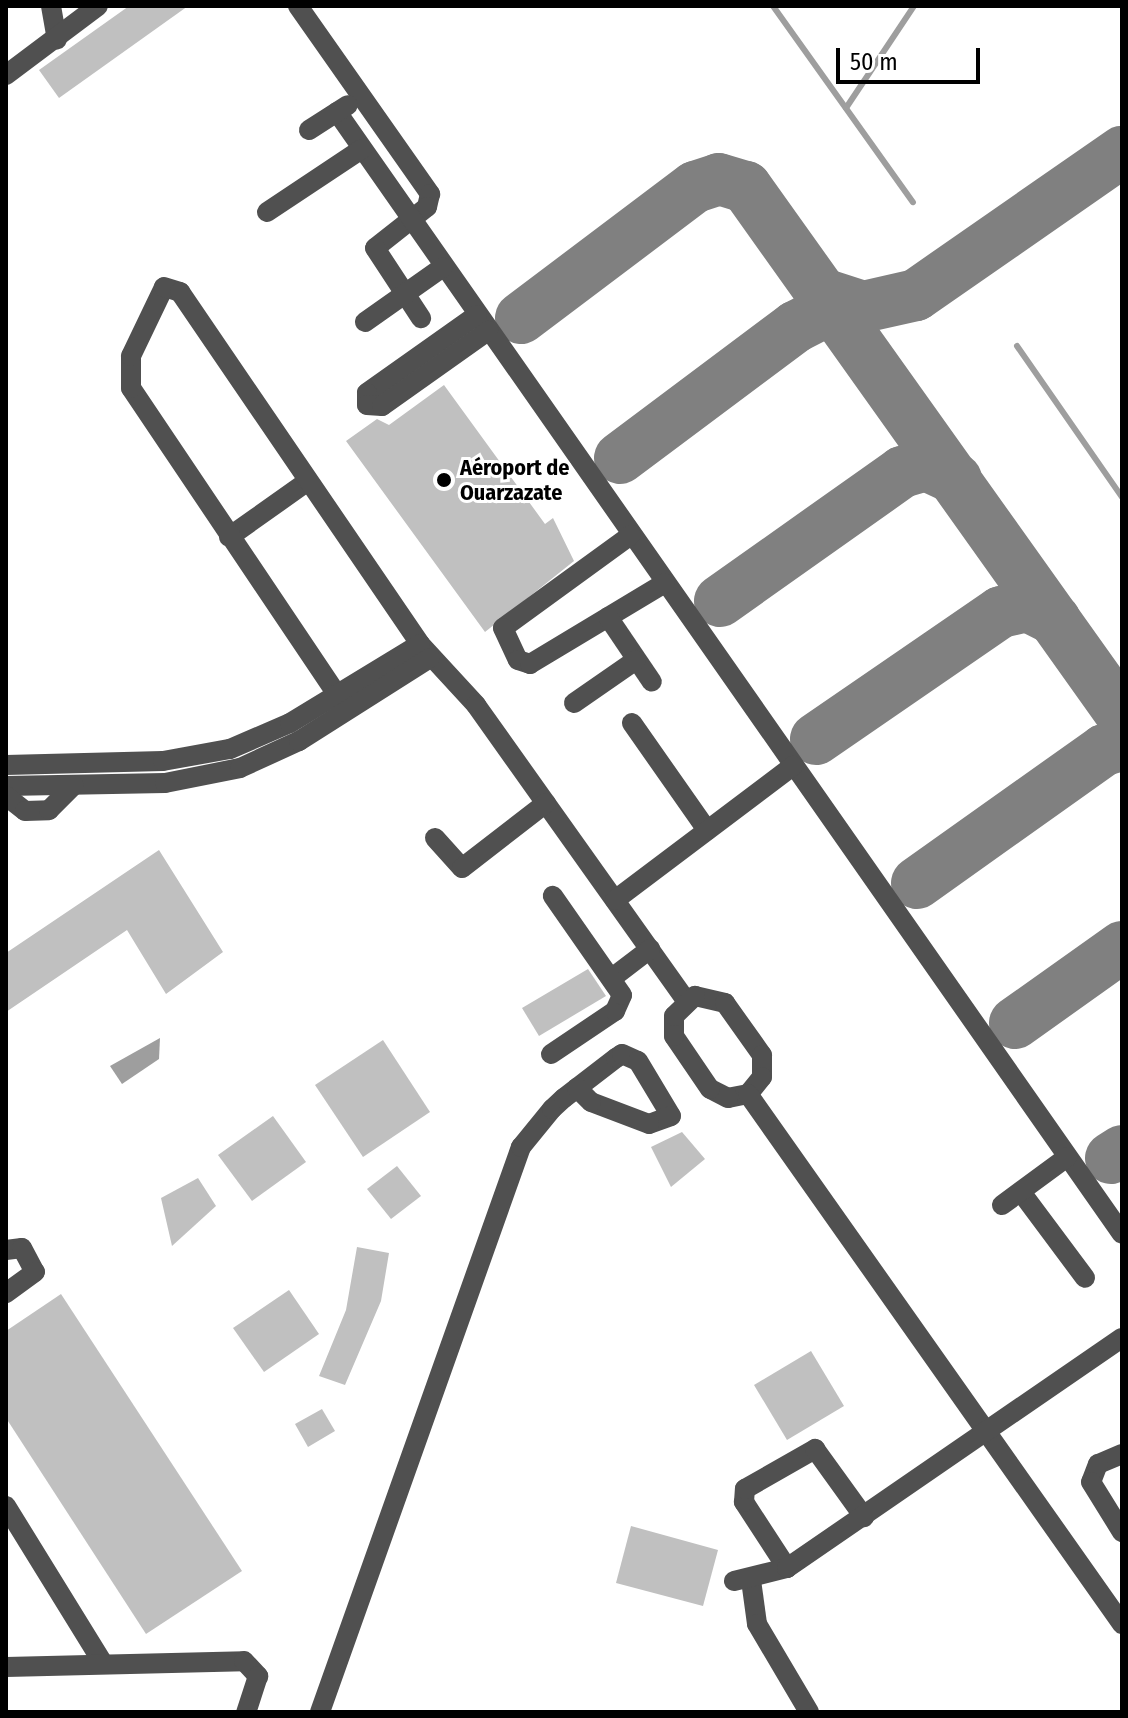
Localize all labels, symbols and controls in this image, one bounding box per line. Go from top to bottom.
scale bar [840,32,984,82]
text: 50 m [850,48,898,76]
place label: Aéroport de Ouarzazate [460,454,569,506]
marker: Aéroport de Ouarzazate [435,471,453,489]

